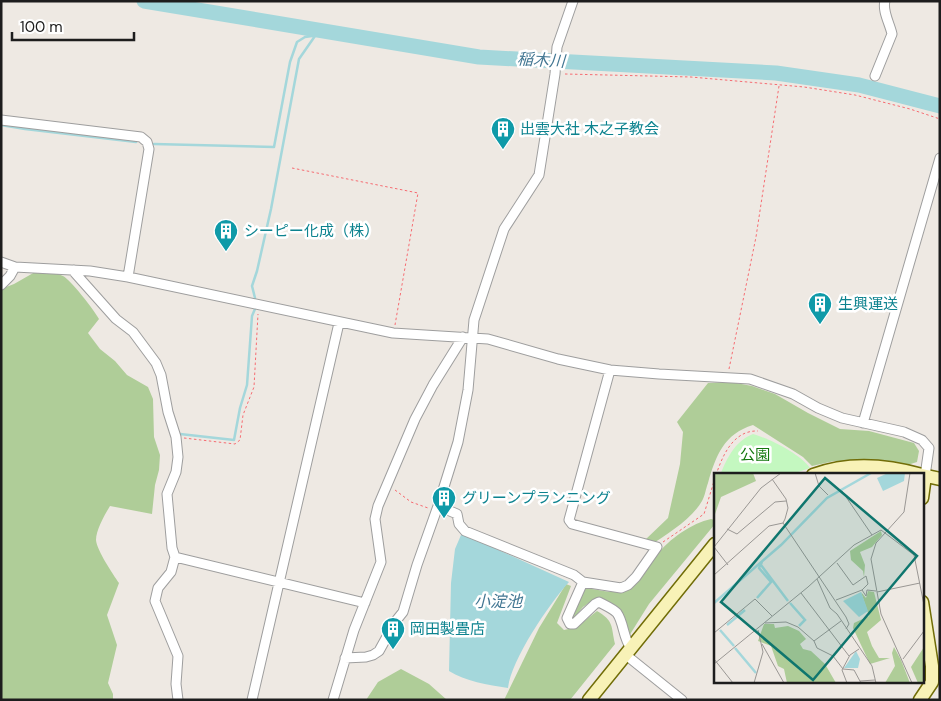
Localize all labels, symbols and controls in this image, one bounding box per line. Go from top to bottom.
scale bar [12,10,135,42]
text: 100 m [20,17,63,37]
water label: 稲木川 [516,48,568,72]
building icon: 出雲大社 木之子教会 [490,116,516,150]
place label: 出雲大社 木之子教会 [520,119,659,139]
building icon: シーピー化成（株） [213,218,239,252]
place label: シーピー化成（株） [244,221,379,241]
building icon: 生興運送 [807,291,833,325]
place label: 生興運送 [838,294,898,314]
park label: 公園 [740,445,770,465]
inset map [714,473,924,684]
building icon: グリーンプランニング [431,485,457,519]
place label: グリーンプランニング [462,488,611,508]
water label: 小淀池 [474,591,524,612]
building icon: 岡田製畳店 [380,616,406,650]
place label: 岡田製畳店 [410,619,485,639]

